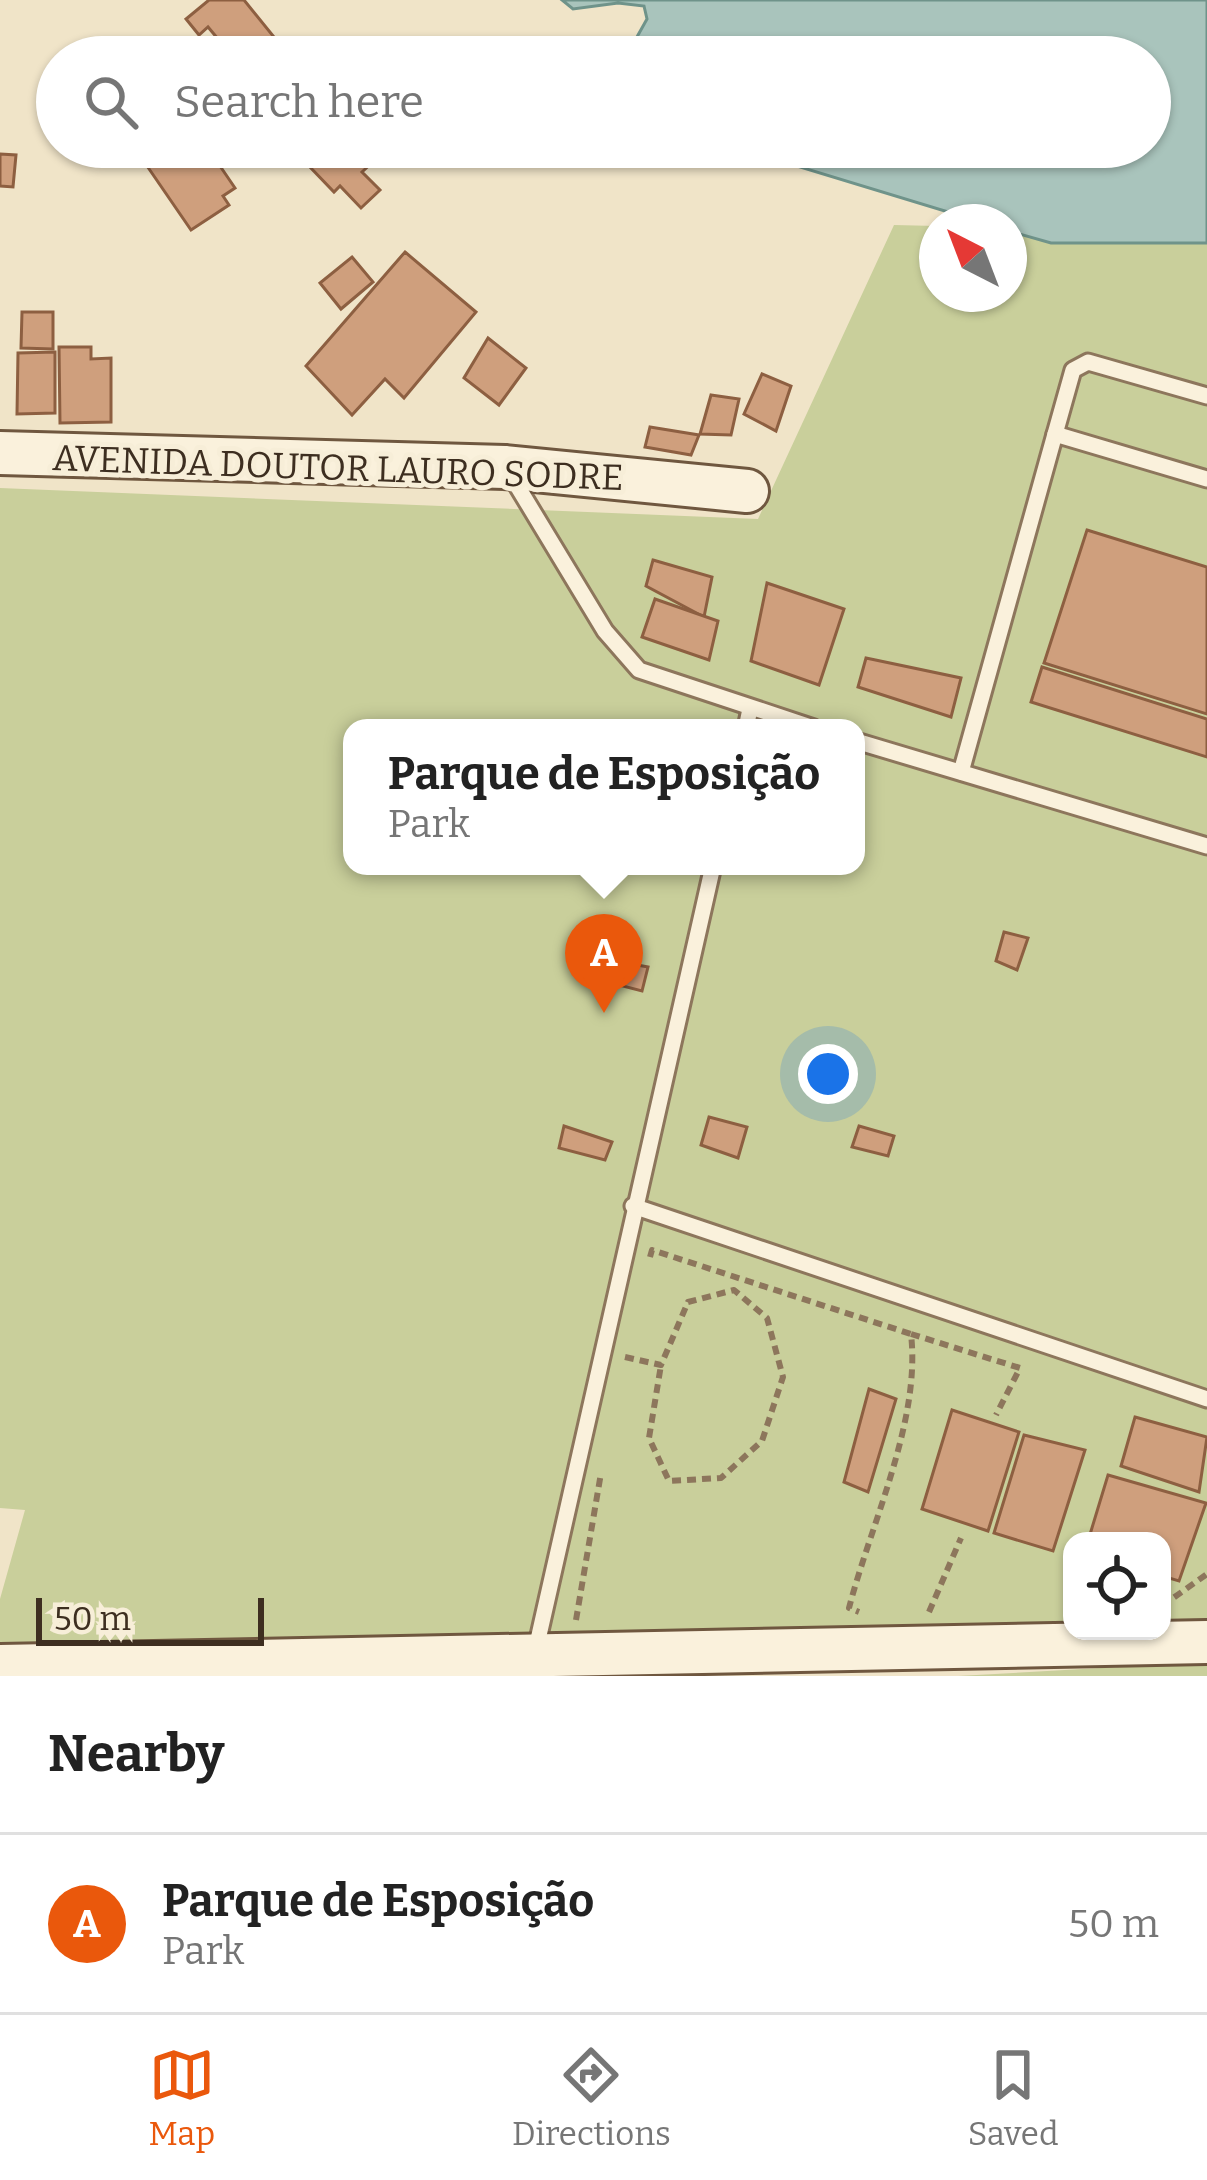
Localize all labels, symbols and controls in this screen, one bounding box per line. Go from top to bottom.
search box [36,36,1171,168]
icon: search [78,69,144,135]
text: Search here [174,75,424,129]
north arrow [919,204,1027,312]
street label: AVENIDA DOUTOR LAURO SODRE [52,436,624,500]
popup [343,719,865,875]
text: Parque de Esposição [388,747,820,801]
text: Park [388,801,470,847]
pin: A [565,914,643,1013]
your location [798,1044,858,1104]
map controls [1063,1532,1171,1640]
button: locate [1063,1532,1171,1640]
scale bar [36,1592,264,1645]
text: 50 m [54,1599,131,1639]
text: Nearby [48,1723,224,1785]
text: Parque de Esposição [162,1874,594,1928]
text: A [73,1901,101,1947]
text: 50 m [1068,1901,1159,1947]
text: Park [162,1928,244,1974]
tab: Map [149,2042,215,2154]
tab: Directions [512,2042,671,2154]
tab: Saved [968,2042,1058,2154]

